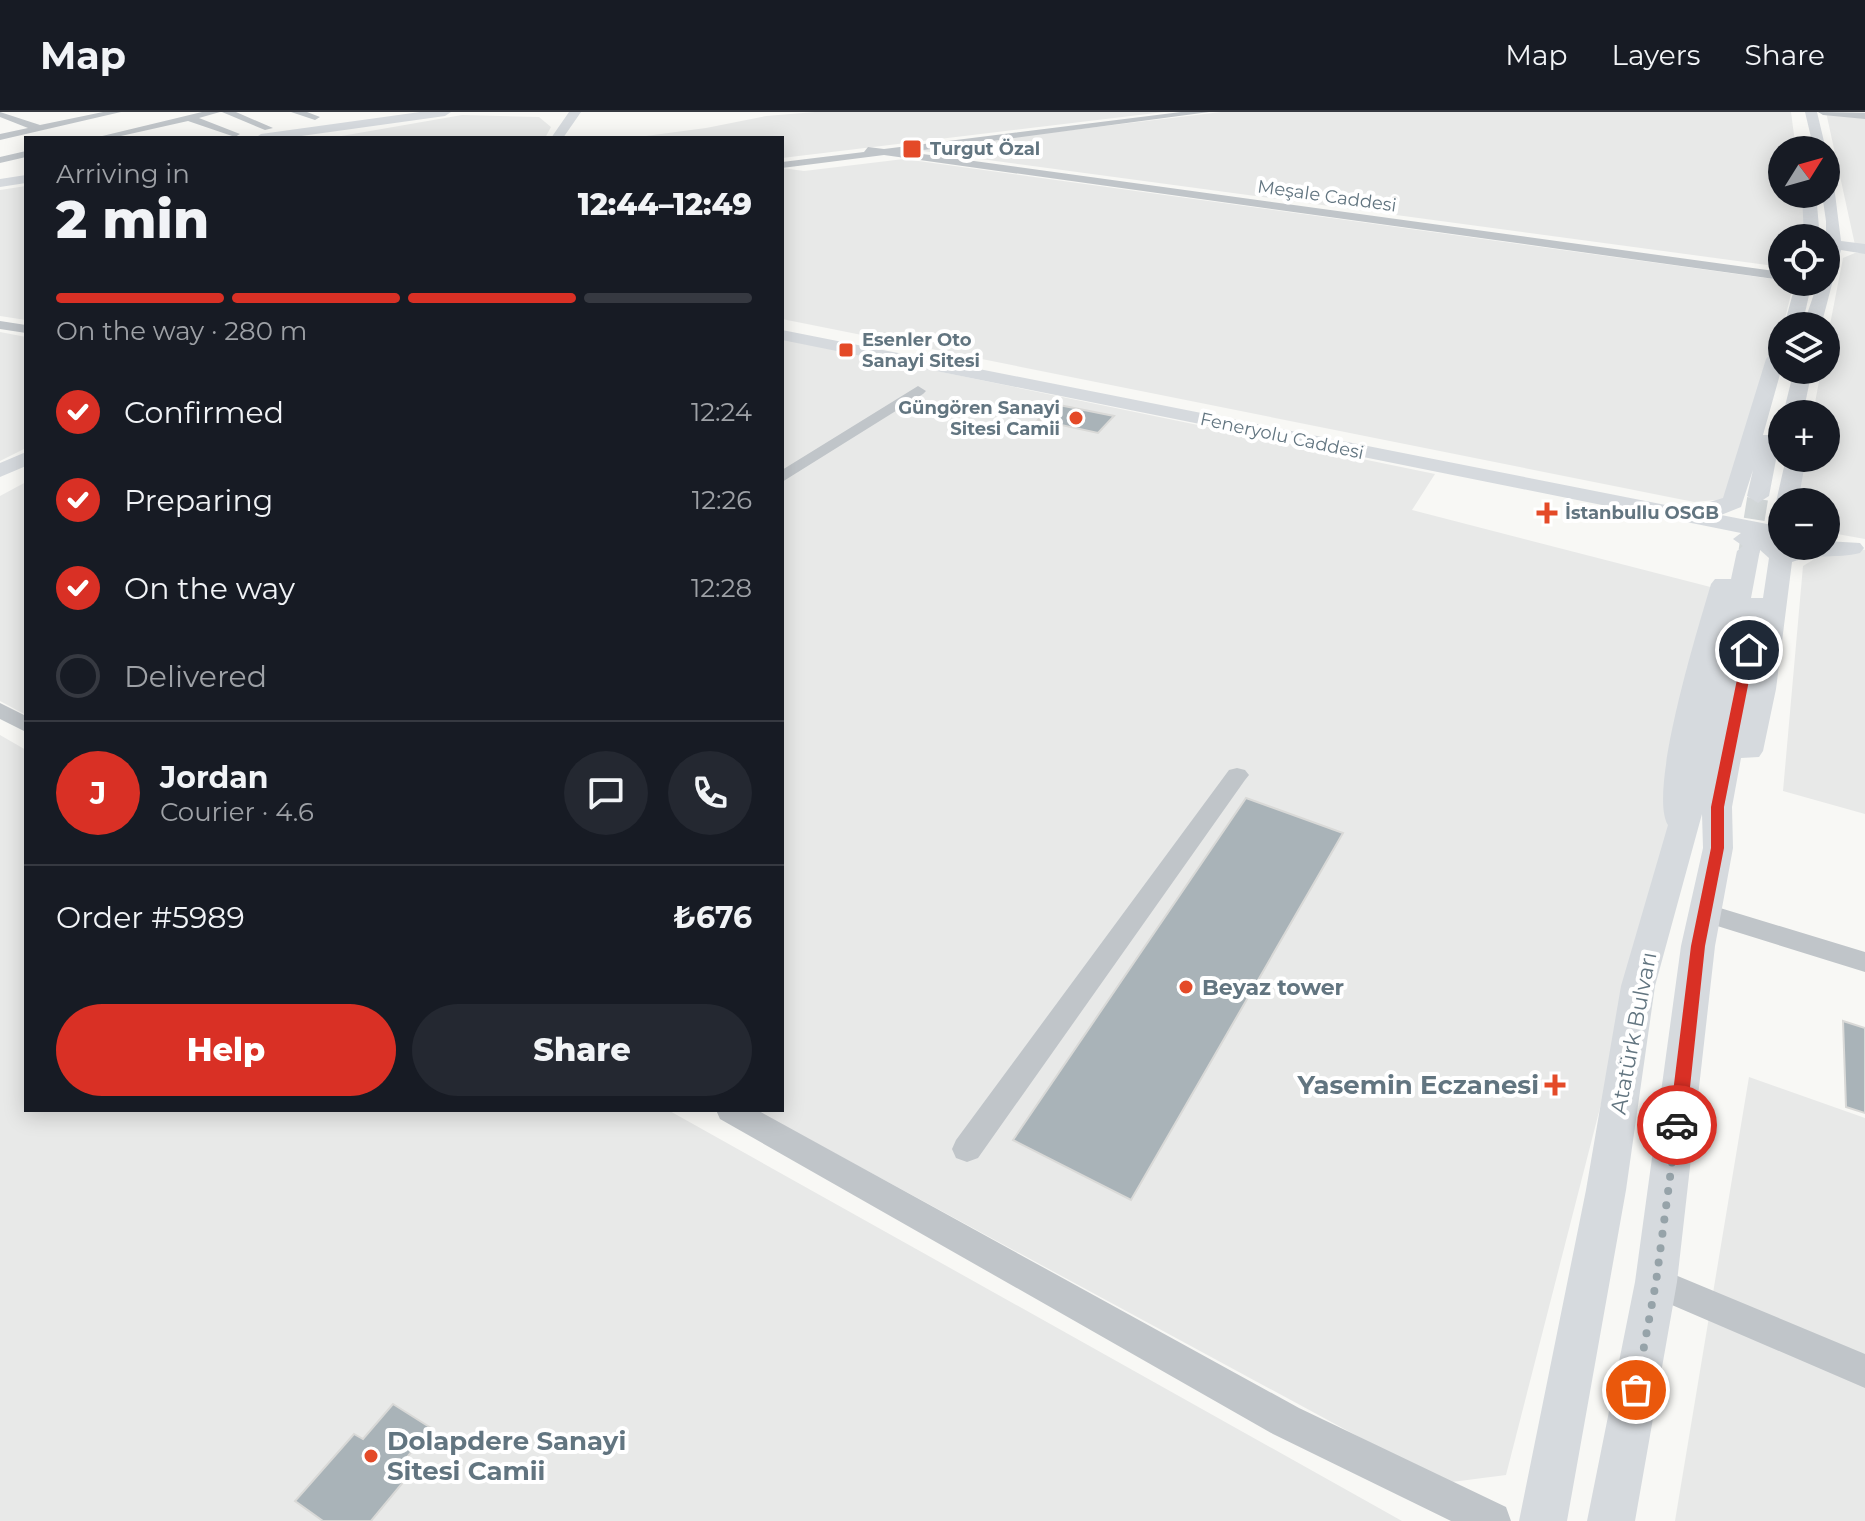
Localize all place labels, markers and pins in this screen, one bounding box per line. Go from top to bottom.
marker: Turgut Özal [901,138,923,160]
place label: Turgut Özal [930,138,1040,160]
place label: Esenler Oto Sanayi Sitesi [862,329,980,372]
marker: Esenler Oto Sanayi Sitesi [837,341,855,359]
place label: Güngören Sanayi Sitesi Camii [898,397,1060,440]
marker: Güngören Sanayi Sitesi Camii [1067,409,1085,427]
marker: İstanbullu OSGB [1536,502,1558,524]
place label: İstanbullu OSGB [1565,502,1719,524]
pin [1715,616,1783,684]
place label: Beyaz tower [1202,974,1344,1001]
marker: Beyaz tower [1177,978,1195,996]
place label: Yasemin Eczanesi [1297,1069,1539,1101]
marker: Yasemin Eczanesi [1546,1076,1564,1094]
pin [1602,1356,1670,1424]
place label: Dolapdere Sanayi Sitesi Camii [387,1425,626,1487]
marker: Dolapdere Sanayi Sitesi Camii [362,1447,380,1465]

